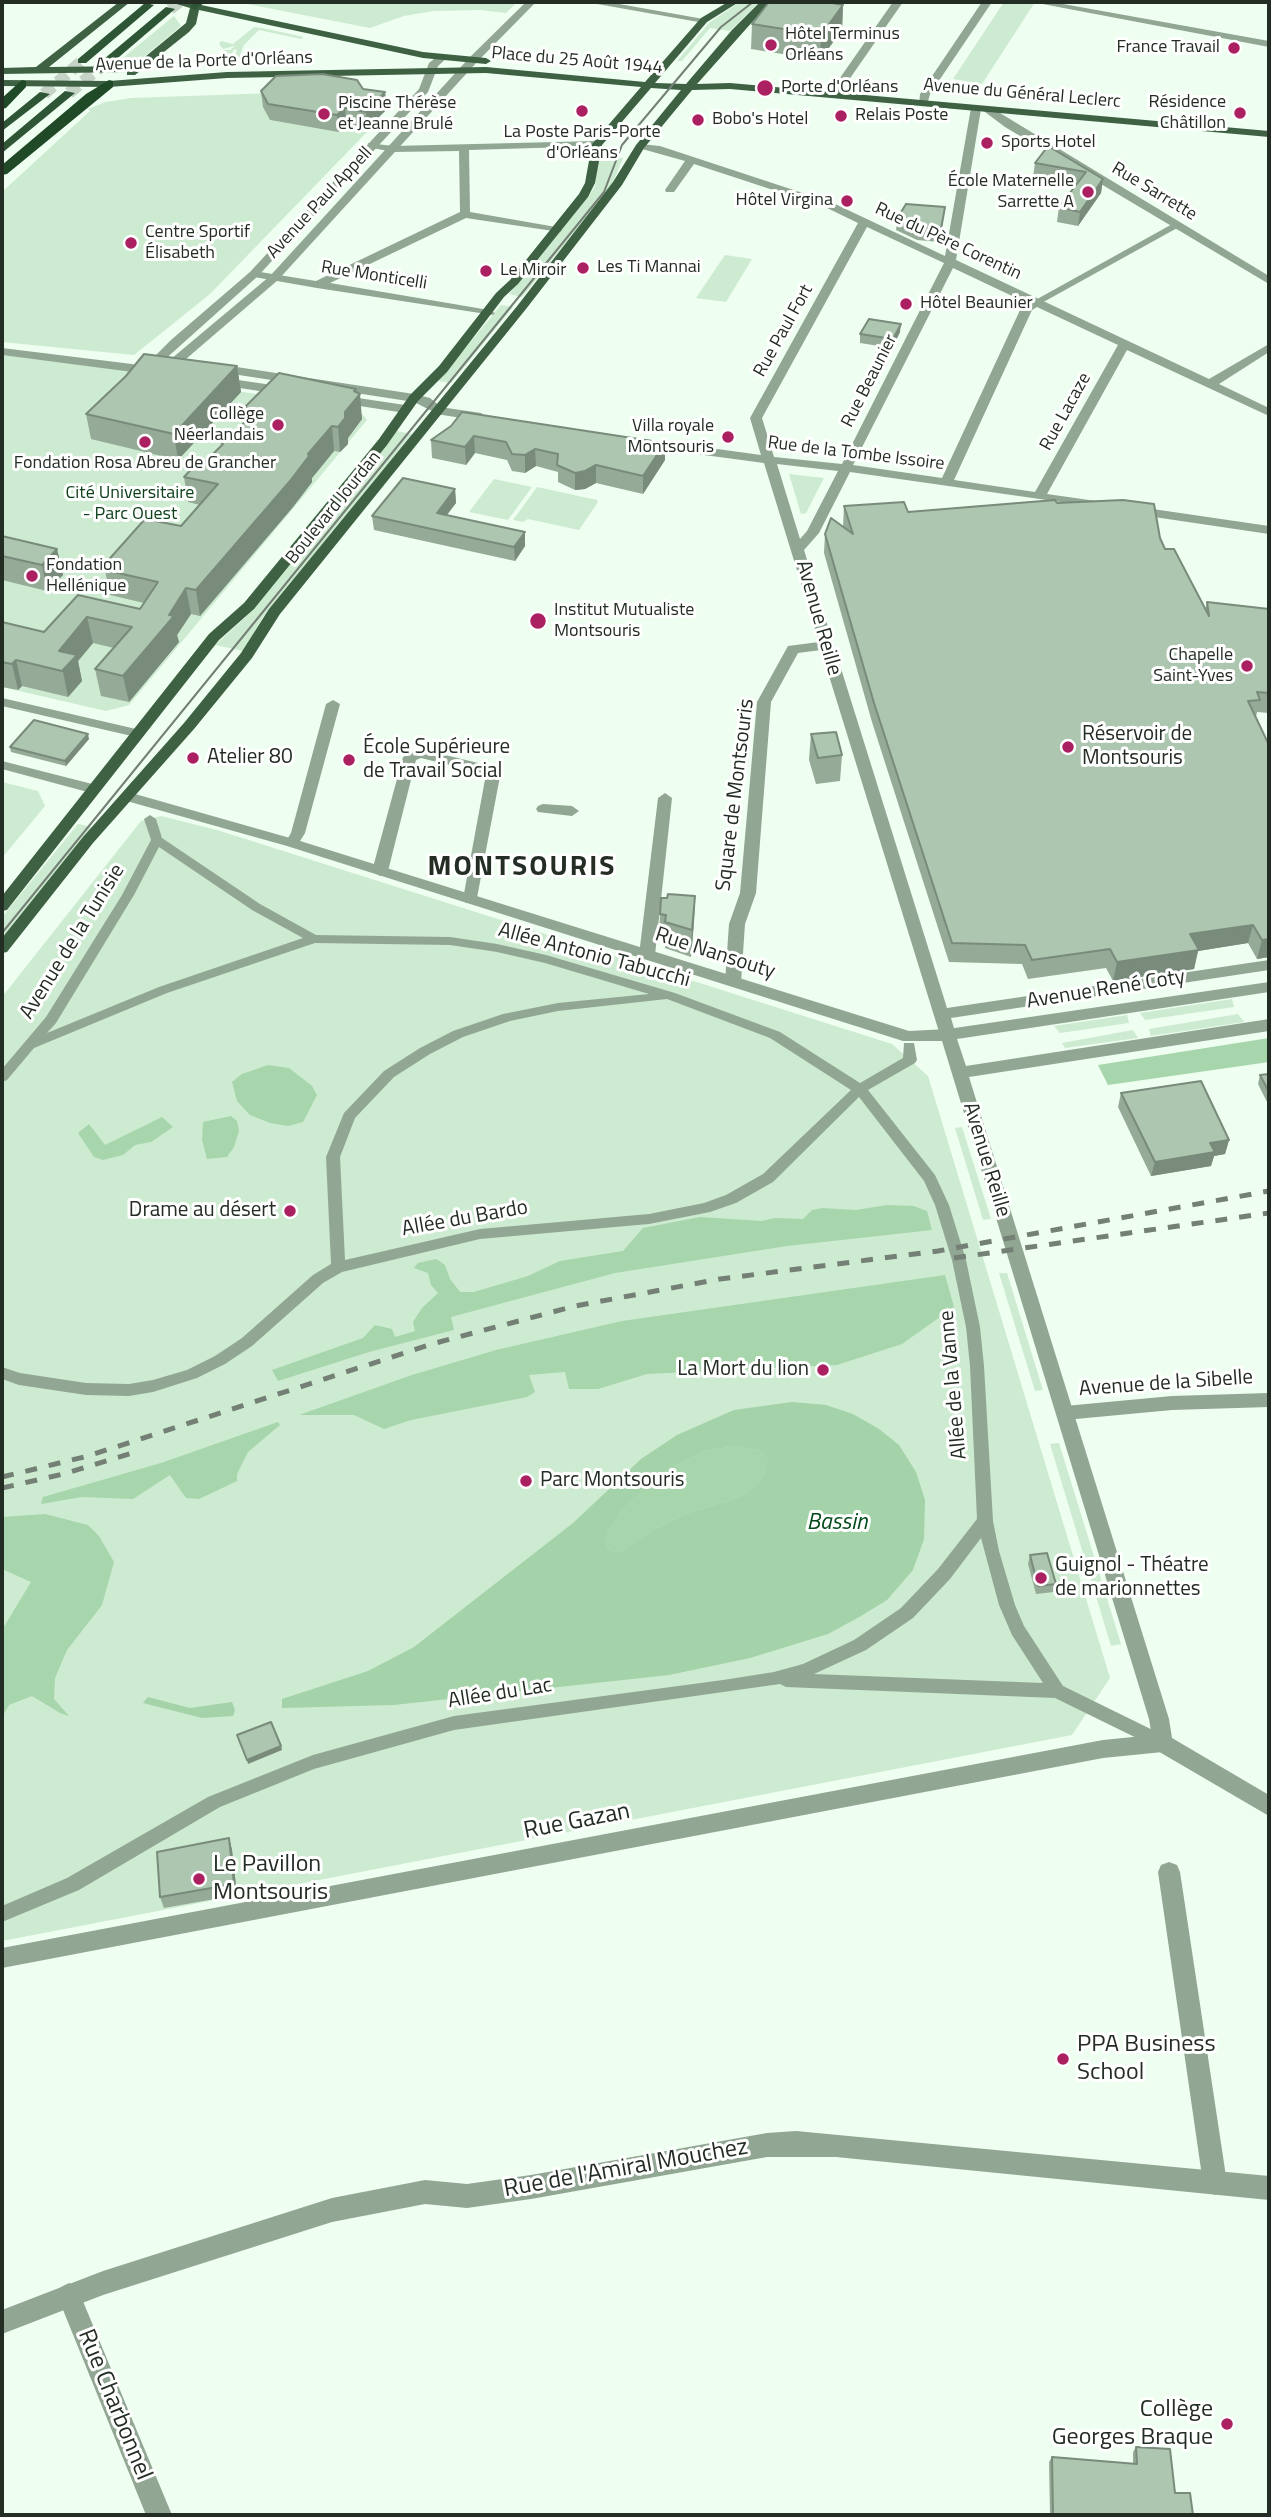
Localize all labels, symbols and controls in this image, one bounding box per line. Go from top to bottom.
place label: Hôtel Terminus Orléans [785,24,900,66]
marker: Hôtel Terminus Orléans [763,37,779,53]
place label: France Travail [1117,37,1220,59]
marker: France Travail [1226,40,1242,56]
street label: Place du 25 Août 1944 [490,43,664,79]
street label: Avenue de la Porte d'Orléans [95,47,313,77]
street label: Avenue du Général Leclerc [922,75,1122,113]
place label: Porte d'Orléans [781,77,898,99]
marker: Porte d'Orléans [755,78,775,98]
place label: Résidence Châtillon [1149,92,1226,134]
place label: Piscine Thérèse et Jeanne Brulé [338,93,456,136]
marker: La Poste Paris-Porte d'Orléans [574,103,590,119]
place label: Relais Poste [855,105,948,127]
marker: Résidence Châtillon [1232,105,1248,121]
marker: Piscine Thérèse et Jeanne Brulé [316,106,332,122]
marker: Relais Poste [833,108,849,124]
place label: Bobo's Hotel [712,109,808,131]
marker: Bobo's Hotel [690,112,706,128]
place label: La Poste Paris-Porte d'Orléans [503,122,661,164]
place label: Sports Hotel [1001,132,1096,154]
marker: Sports Hotel [979,135,995,151]
street label: Avenue Paul Appell [263,143,377,263]
street label: Rue Sarrette [1108,158,1200,226]
place label: École Maternelle Sarrette A [948,171,1074,214]
marker: École Maternelle Sarrette A [1080,184,1096,200]
place label: Hôtel Virgina [736,190,833,212]
marker: Hôtel Virgina [839,193,855,209]
street label: Rue du Père Corentin [871,199,1025,285]
place label: Centre Sportif Élisabeth [145,222,250,264]
marker: Centre Sportif Élisabeth [123,235,139,251]
street label: Rue Monticelli [319,257,429,295]
place label: Les Ti Mannai [597,257,701,279]
place label: Le Miroir [500,260,566,282]
marker: Les Ti Mannai [575,260,591,276]
marker: Le Miroir [478,263,494,279]
street label: Rue Paul Fort [750,281,818,381]
place label: Hôtel Beaunier [920,293,1033,315]
marker: Hôtel Beaunier [898,296,914,312]
street label: Rue Beaunier [837,331,903,431]
street label: Rue Lacaze [1036,369,1096,455]
place label: Collège Néerlandais [174,404,264,446]
place label: Villa royale Montsouris [628,416,714,458]
marker: Collège Néerlandais [270,417,286,433]
marker: Villa royale Montsouris [720,429,736,445]
street label: Rue de la Tombe Issoire [766,432,946,476]
marker: Fondation Rosa Abreu de Grancher [137,434,153,450]
street label: Boulevard Jourdan [282,447,386,569]
place label: Fondation Rosa Abreu de Grancher [14,453,276,475]
park label: Cité Universitaire - Parc Ouest [66,483,194,526]
place label: Fondation Hellénique [46,555,126,598]
street label: Avenue Reille [790,558,846,678]
marker: Fondation Hellénique [24,568,40,584]
place label: Institut Mutualiste Montsouris [554,600,694,642]
marker: Institut Mutualiste Montsouris [528,611,548,631]
place label: Chapelle Saint-Yves [1153,645,1233,688]
marker: Chapelle Saint-Yves [1239,658,1255,674]
street label: Square de Montsouris [712,697,760,893]
place label: Réservoir de Montsouris [1082,722,1192,772]
place label: École Supérieure de Travail Social [363,735,510,785]
marker: Réservoir de Montsouris [1060,739,1076,755]
place label: Atelier 80 [207,745,293,771]
marker: Atelier 80 [185,750,201,766]
marker: École Supérieure de Travail Social [341,752,357,768]
district label: MONTSOURIS [429,851,615,885]
street label: Avenue de la Tunisie [15,860,131,1024]
street label: Allée Antonio Tabucchi [495,918,693,994]
street label: Rue Nansouty [652,923,778,985]
street label: Avenue René Coty [1025,965,1187,1015]
street label: Avenue Reille [957,1100,1015,1220]
street label: Allée du Bardo [400,1196,530,1242]
place label: Drame au désert [129,1198,276,1224]
marker: Drame au désert [282,1203,298,1219]
street label: Allée de la Vanne [935,1309,973,1461]
place label: La Mort du lion [677,1357,809,1383]
marker: La Mort du lion [815,1362,831,1378]
street label: Avenue de la Sibelle [1078,1365,1254,1403]
place label: Parc Montsouris [540,1468,685,1494]
marker: Parc Montsouris [518,1473,534,1489]
water label: Bassin [807,1509,867,1537]
place label: Guignol - Théatre de marionnettes [1055,1553,1209,1603]
marker: Guignol - Théatre de marionnettes [1033,1570,1049,1586]
street label: Allée du Lac [446,1673,554,1715]
street label: Rue Gazan [521,1798,633,1846]
place label: Le Pavillon Montsouris [213,1851,328,1907]
marker: Le Pavillon Montsouris [191,1871,207,1887]
place label: PPA Business School [1077,2031,1216,2087]
marker: PPA Business School [1055,2051,1071,2067]
street label: Rue de l'Amiral Mouchez [502,2133,750,2205]
street label: Rue Charbonnel [71,2325,157,2485]
place label: Collège Georges Braque [1052,2396,1213,2452]
marker: Collège Georges Braque [1219,2416,1235,2432]

